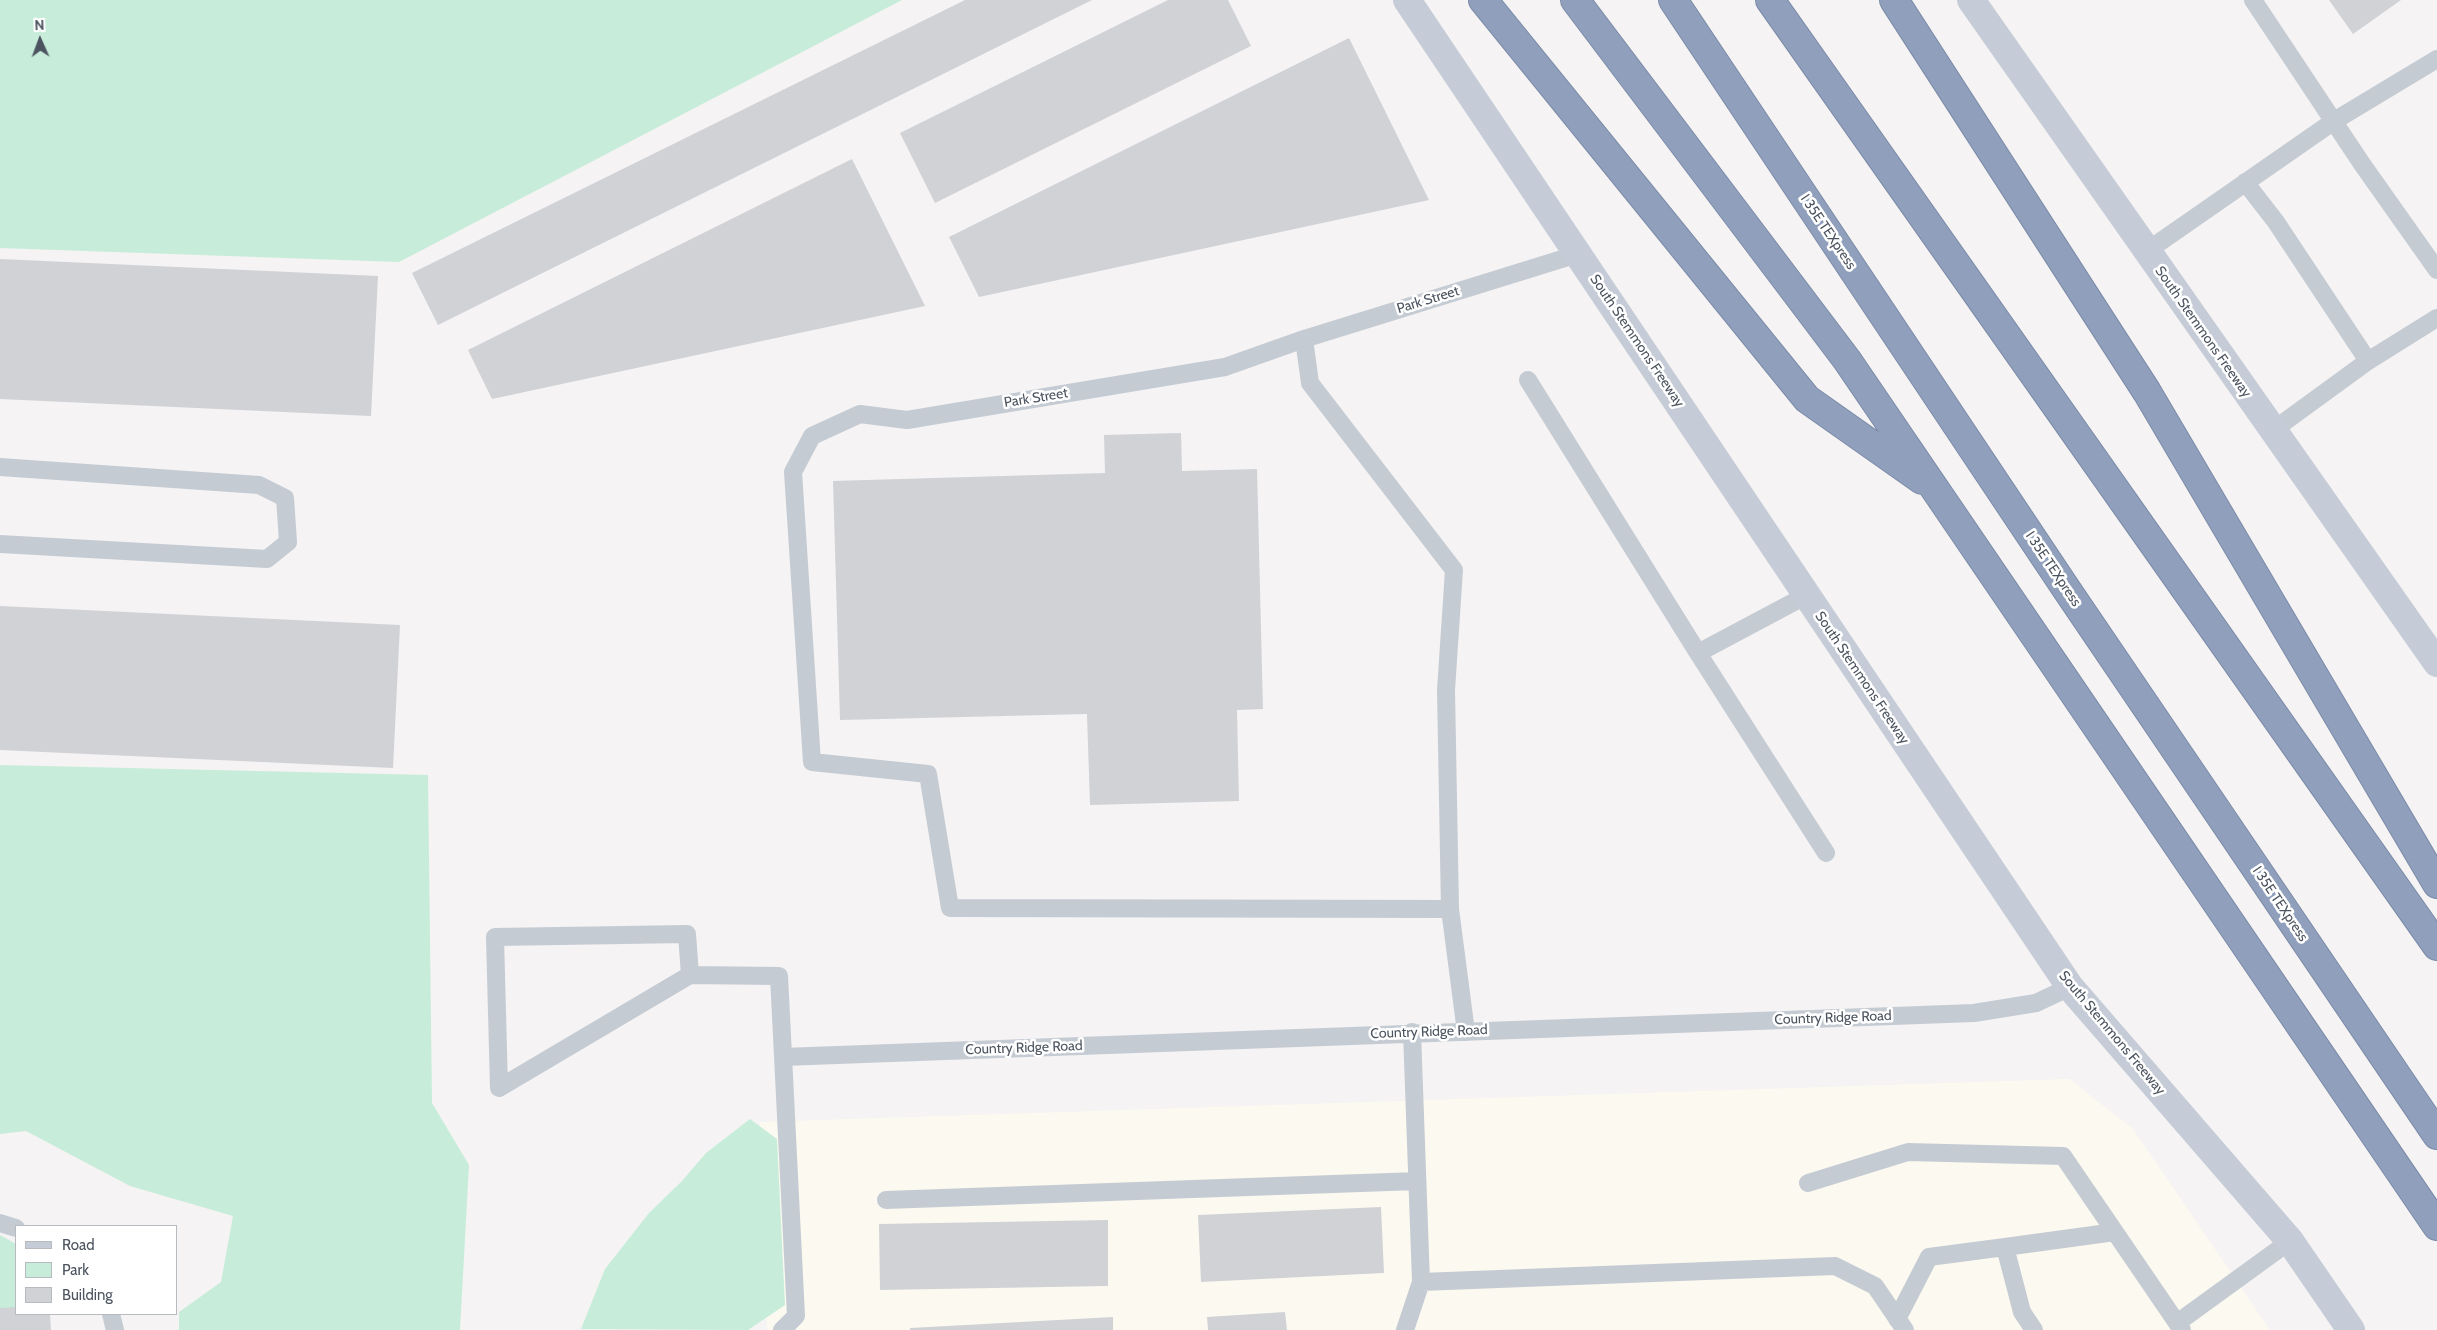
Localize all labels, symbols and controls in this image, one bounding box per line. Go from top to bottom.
north arrow [15,15,65,65]
text: N [34,16,45,34]
street label: I 35E TEXpress [1797,191,1859,273]
street label: South Stemmons Freeway [2151,263,2255,401]
street label: South Stemmons Freeway [1586,271,1688,411]
street label: Park Street [1395,283,1461,317]
street label: Park Street [1003,385,1069,411]
street label: I 35E TEXpress [2022,528,2084,610]
street label: South Stemmons Freeway [1811,608,1913,748]
street label: I 35E TEXpress [2249,863,2311,945]
street label: South Stemmons Freeway [2055,968,2169,1098]
street label: Country Ridge Road [1774,1008,1892,1028]
street label: Country Ridge Road [1370,1022,1488,1042]
street label: Country Ridge Road [965,1038,1083,1058]
legend [15,1225,178,1315]
text: Road [62,1236,95,1254]
text: Park [62,1261,89,1279]
text: Building [62,1286,113,1304]

